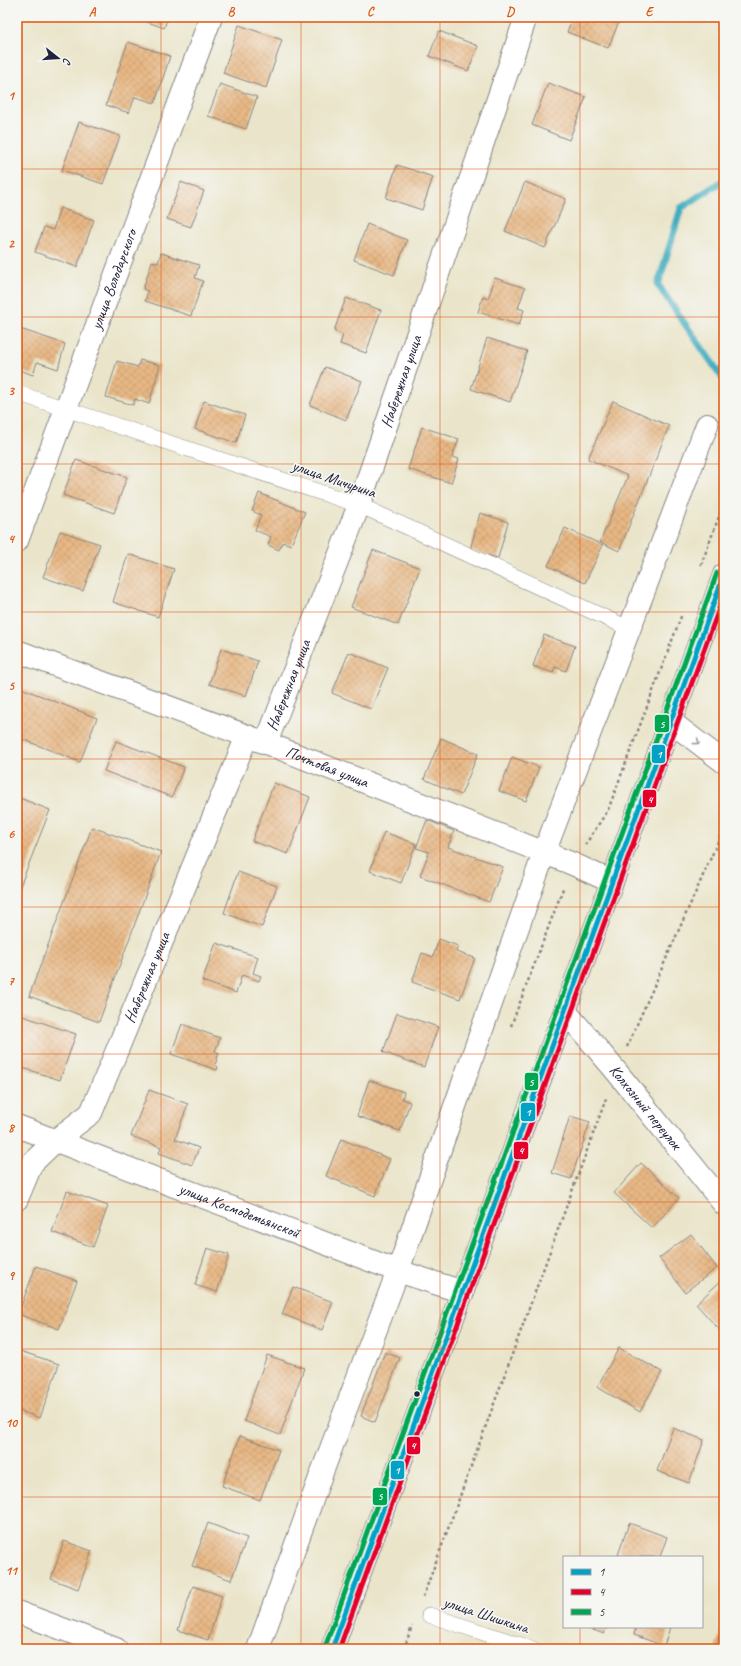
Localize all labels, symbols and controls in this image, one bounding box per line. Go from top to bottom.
text: A [89,4,97,20]
text: B [228,4,236,20]
text: C [367,4,375,20]
text: D [506,4,515,20]
text: E [646,4,655,20]
north arrow [38,38,78,78]
text: С [60,56,75,67]
text: 1 [8,88,16,104]
street label: улица Володарского [86,224,142,333]
text: 2 [8,236,15,252]
street label: Набережная улица [376,331,427,430]
text: 3 [8,383,15,399]
street label: улица Мичурина [289,455,379,503]
text: 4 [8,531,16,547]
street label: Набережная улица [262,635,316,734]
text: 5 [8,678,15,694]
line badge: 5 [654,714,670,733]
text: 5 [660,717,666,731]
one-way arrow [693,737,700,744]
street label: Почтовая улица [283,742,372,793]
line badge: 1 [651,744,666,764]
text: 1 [657,747,663,761]
line badge: 4 [642,789,657,808]
text: 4 [648,792,655,806]
text: 6 [8,826,15,842]
street label: Набережная улица [119,928,175,1026]
text: 7 [8,973,15,989]
street label: Колхозный переулок [605,1061,687,1155]
line badge: 5 [524,1072,539,1091]
text: 5 [529,1075,535,1089]
line badge: 1 [520,1102,536,1122]
text: 1 [526,1105,532,1119]
text: 8 [8,1120,16,1136]
line badge: 4 [513,1141,529,1160]
text: 4 [519,1143,526,1157]
street label: улица Космодемьянской [175,1178,304,1243]
text: 9 [8,1268,15,1284]
unlabelled marker [412,1389,422,1399]
text: 10 [5,1415,18,1431]
line badge: 4 [406,1436,421,1455]
text: 4 [411,1438,418,1452]
line badge: 1 [390,1460,405,1480]
text: 1 [395,1463,401,1477]
line badge: 5 [372,1487,388,1506]
text: 5 [378,1489,384,1503]
legend [563,1556,703,1628]
text: 11 [5,1563,19,1579]
text: 1 [599,1564,605,1580]
text: 4 [599,1584,606,1600]
street label: улица Шишкина [440,1592,532,1639]
text: 5 [599,1604,605,1620]

